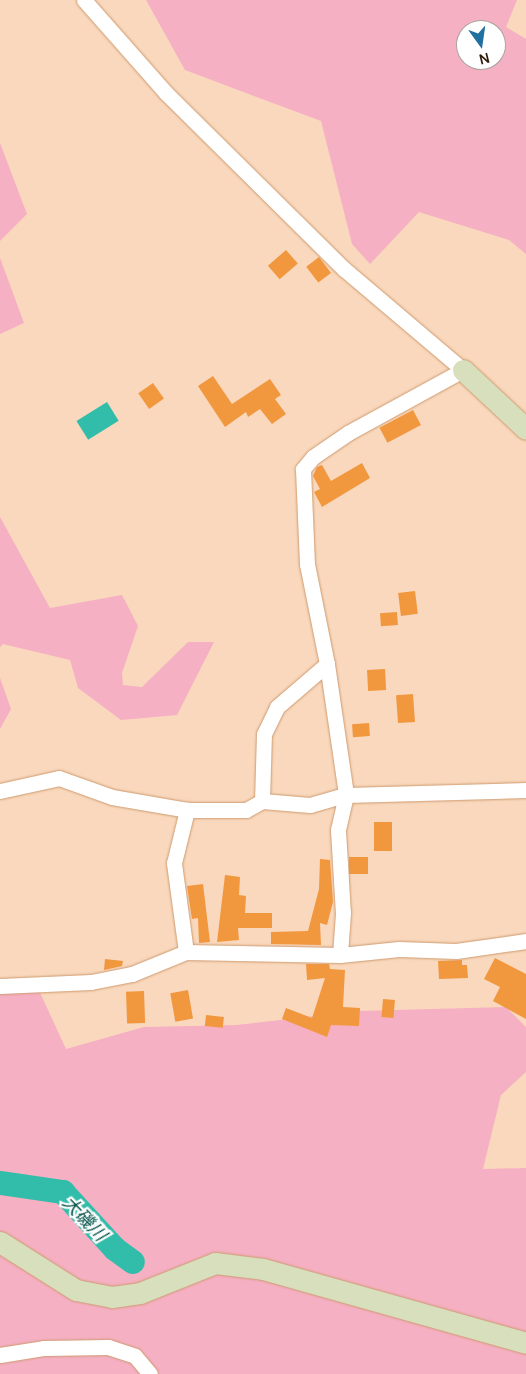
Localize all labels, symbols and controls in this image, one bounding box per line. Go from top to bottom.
north arrow [456,20,506,70]
text: N [477,49,492,70]
water label: 大磯川 [58,1191,112,1245]

